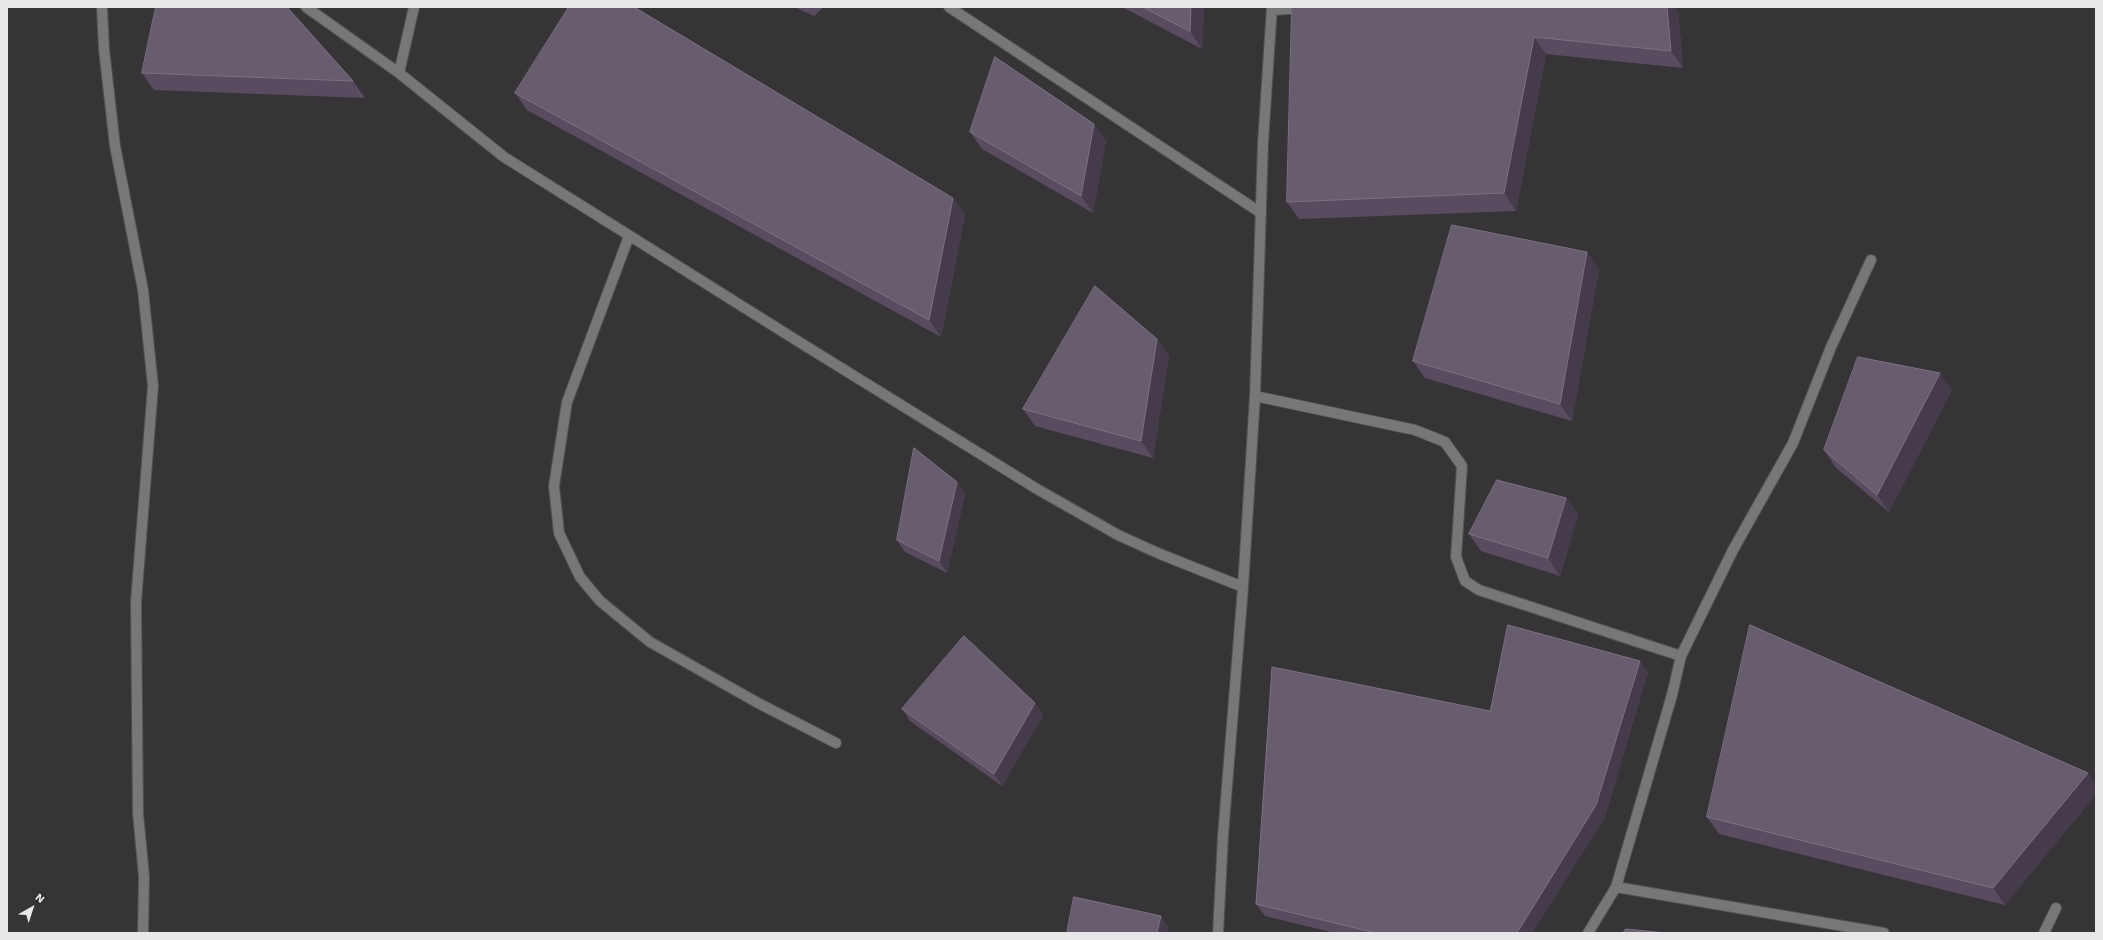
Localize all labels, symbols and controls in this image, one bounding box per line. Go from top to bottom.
north arrow [12,888,52,928]
text: N [33,891,47,906]

